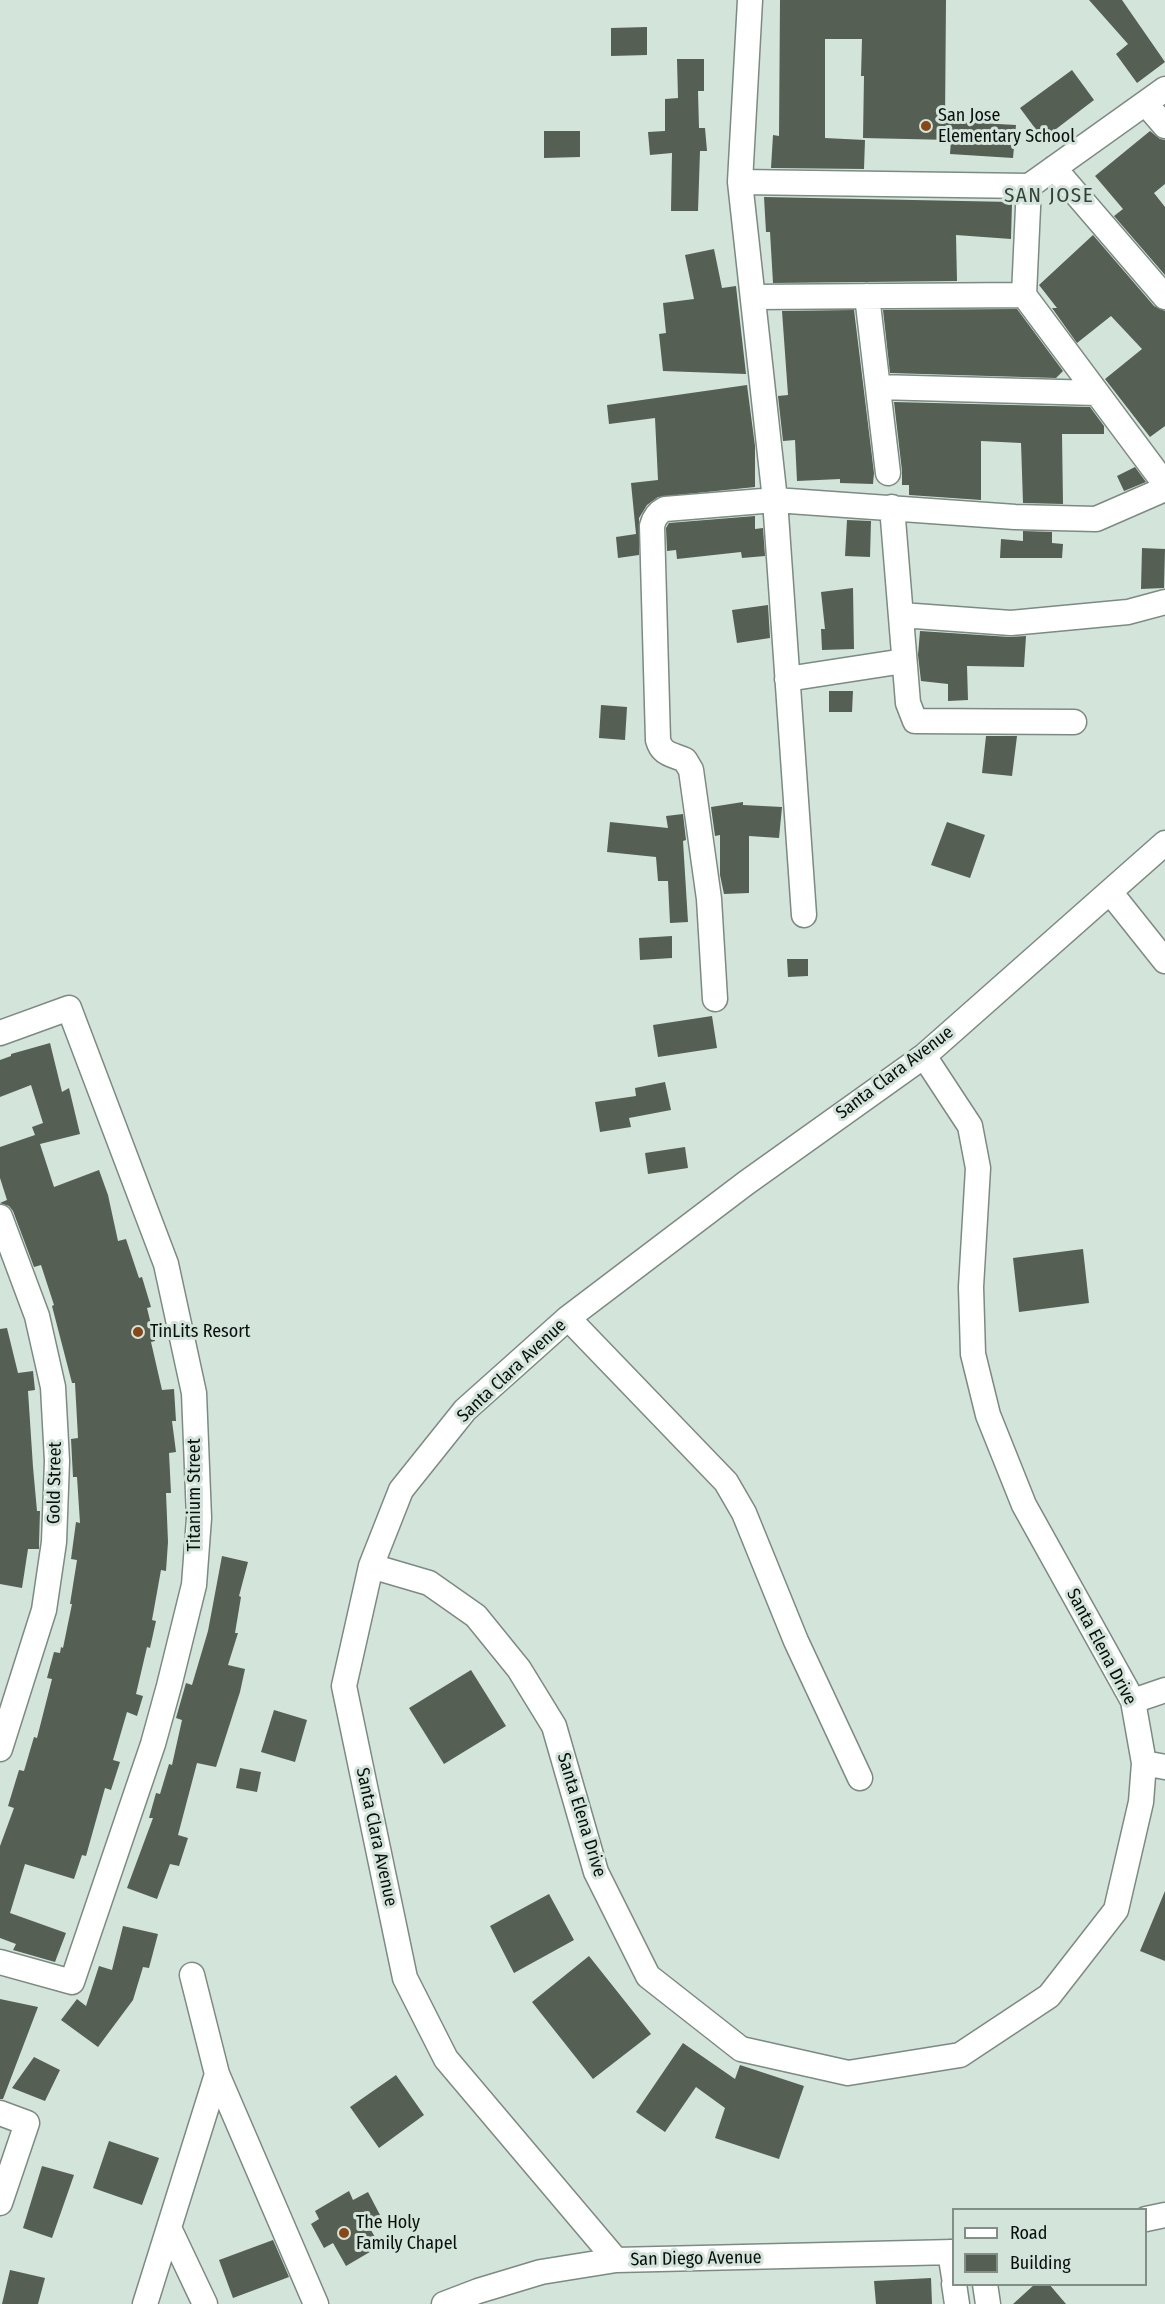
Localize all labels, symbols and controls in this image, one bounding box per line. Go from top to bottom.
place label: San Jose Elementary School [938,105,1075,148]
marker: San Jose Elementary School [919,119,933,133]
district label: SAN JOSE [1004,183,1094,209]
street label: Santa Clara Avenue [832,1022,958,1124]
street label: Santa Clara Avenue [453,1315,571,1427]
place label: TinLits Resort [150,1321,250,1343]
marker: TinLits Resort [131,1325,145,1339]
street label: Titanium Street [184,1438,206,1552]
street label: Gold Street [43,1442,67,1524]
street label: Santa Elena Drive [1061,1585,1141,1709]
street label: Santa Elena Drive [552,1750,610,1880]
street label: Santa Clara Avenue [351,1766,401,1908]
legend [952,2208,1147,2286]
place label: The Holy Family Chapel [356,2212,457,2254]
text: Road [1010,2222,1047,2244]
marker: The Holy Family Chapel [337,2226,351,2240]
street label: San Diego Avenue [630,2247,762,2271]
text: Building [1010,2252,1071,2274]

